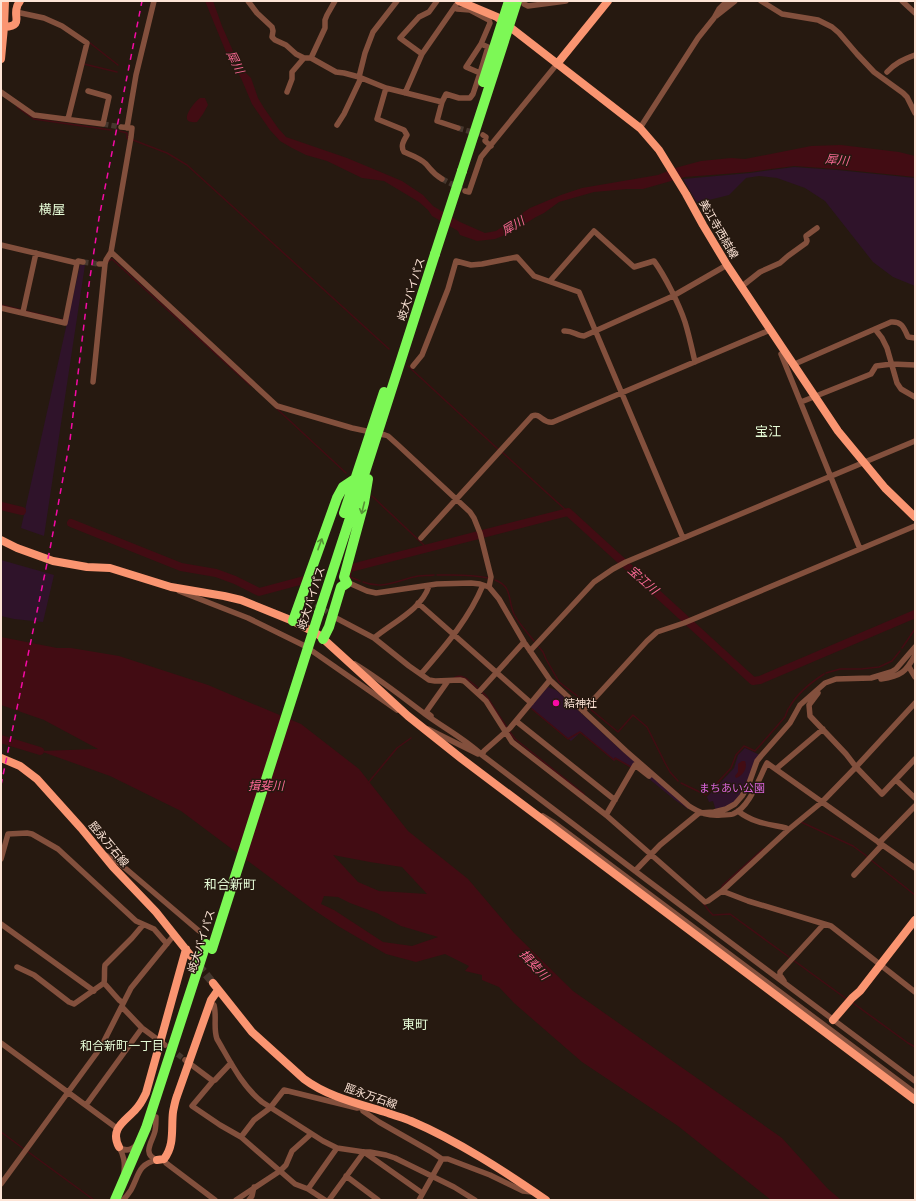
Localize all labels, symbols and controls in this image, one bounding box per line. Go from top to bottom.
water label: 犀川 [223,48,247,78]
water label: 犀川 [824,152,852,168]
street label: 美江寺西結線 [697,197,741,261]
district label: 横屋 [39,202,65,217]
water label: 犀川 [499,213,529,238]
street label: 岐大バイパス [395,256,427,322]
district label: 宝江 [755,424,781,439]
one-way arrow [359,501,366,514]
one-way arrow [317,538,324,551]
water label: 宝江川 [625,563,663,599]
street label: 岐大バイパス [295,565,327,631]
place label: 結神社 [564,697,597,709]
marker: 結神社 [551,698,561,708]
water label: 揖斐川 [248,779,286,793]
park label: まちあい公園 [699,782,765,794]
street label: 脛永万石線 [87,819,131,869]
district label: 和合新町 [204,877,256,892]
street label: 岐大バイパス [185,908,217,974]
water label: 揖斐川 [517,947,553,984]
district label: 東町 [402,1017,428,1032]
district label: 和合新町一丁目 [80,1039,164,1053]
street label: 脛永万石線 [343,1081,399,1111]

